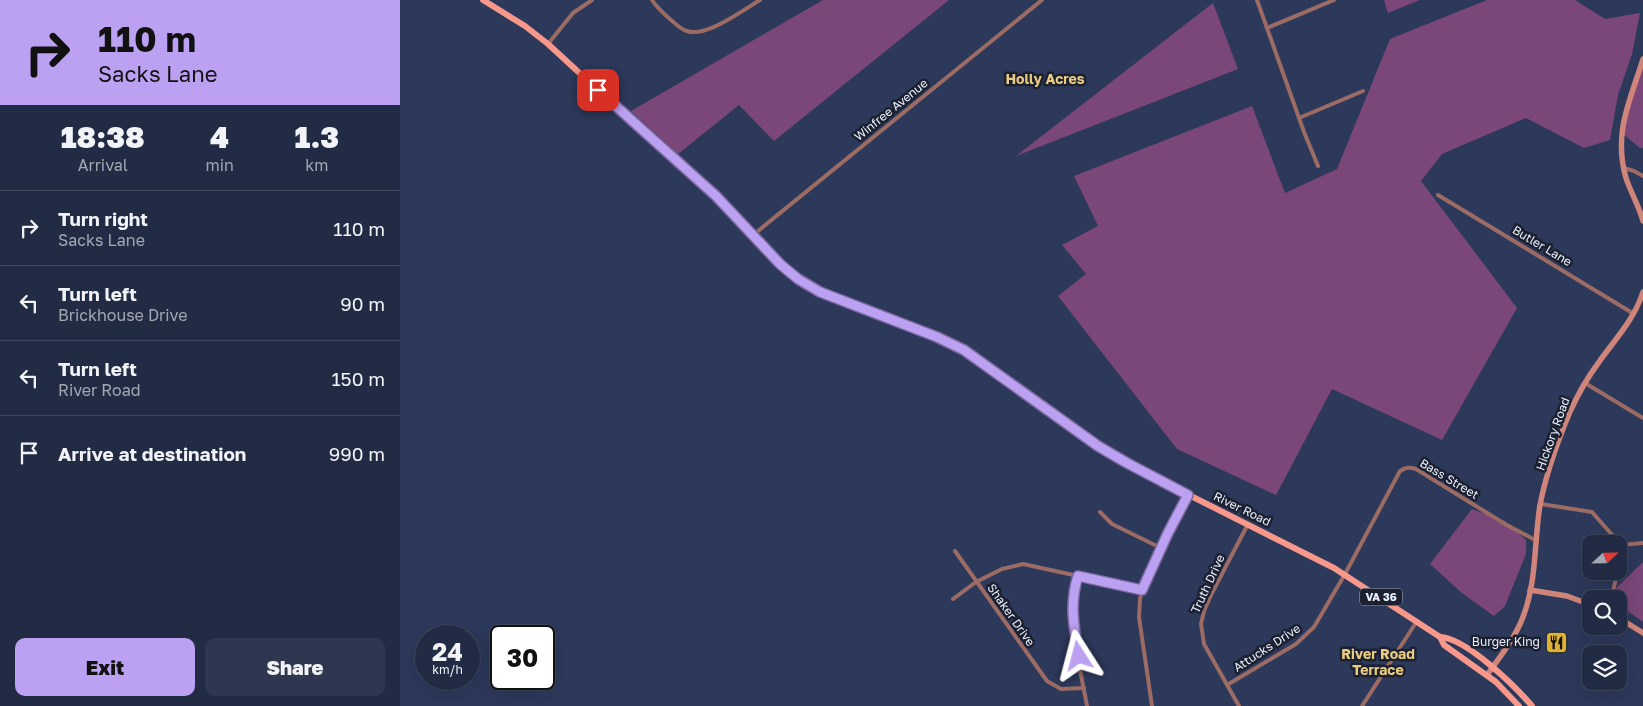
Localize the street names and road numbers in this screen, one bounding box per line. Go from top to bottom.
street label: Winfree Avenue [851,75,931,144]
street label: Butler Lane [1510,222,1575,269]
street label: Hickory Road [1532,395,1573,472]
street label: Bass Street [1417,455,1482,502]
street label: River Road [1211,488,1273,529]
street label: Truth Drive [1187,552,1228,616]
street label: Shaker Drive [984,581,1038,649]
road number: VA 36 [1360,588,1402,606]
street label: Attucks Drive [1230,620,1303,675]

